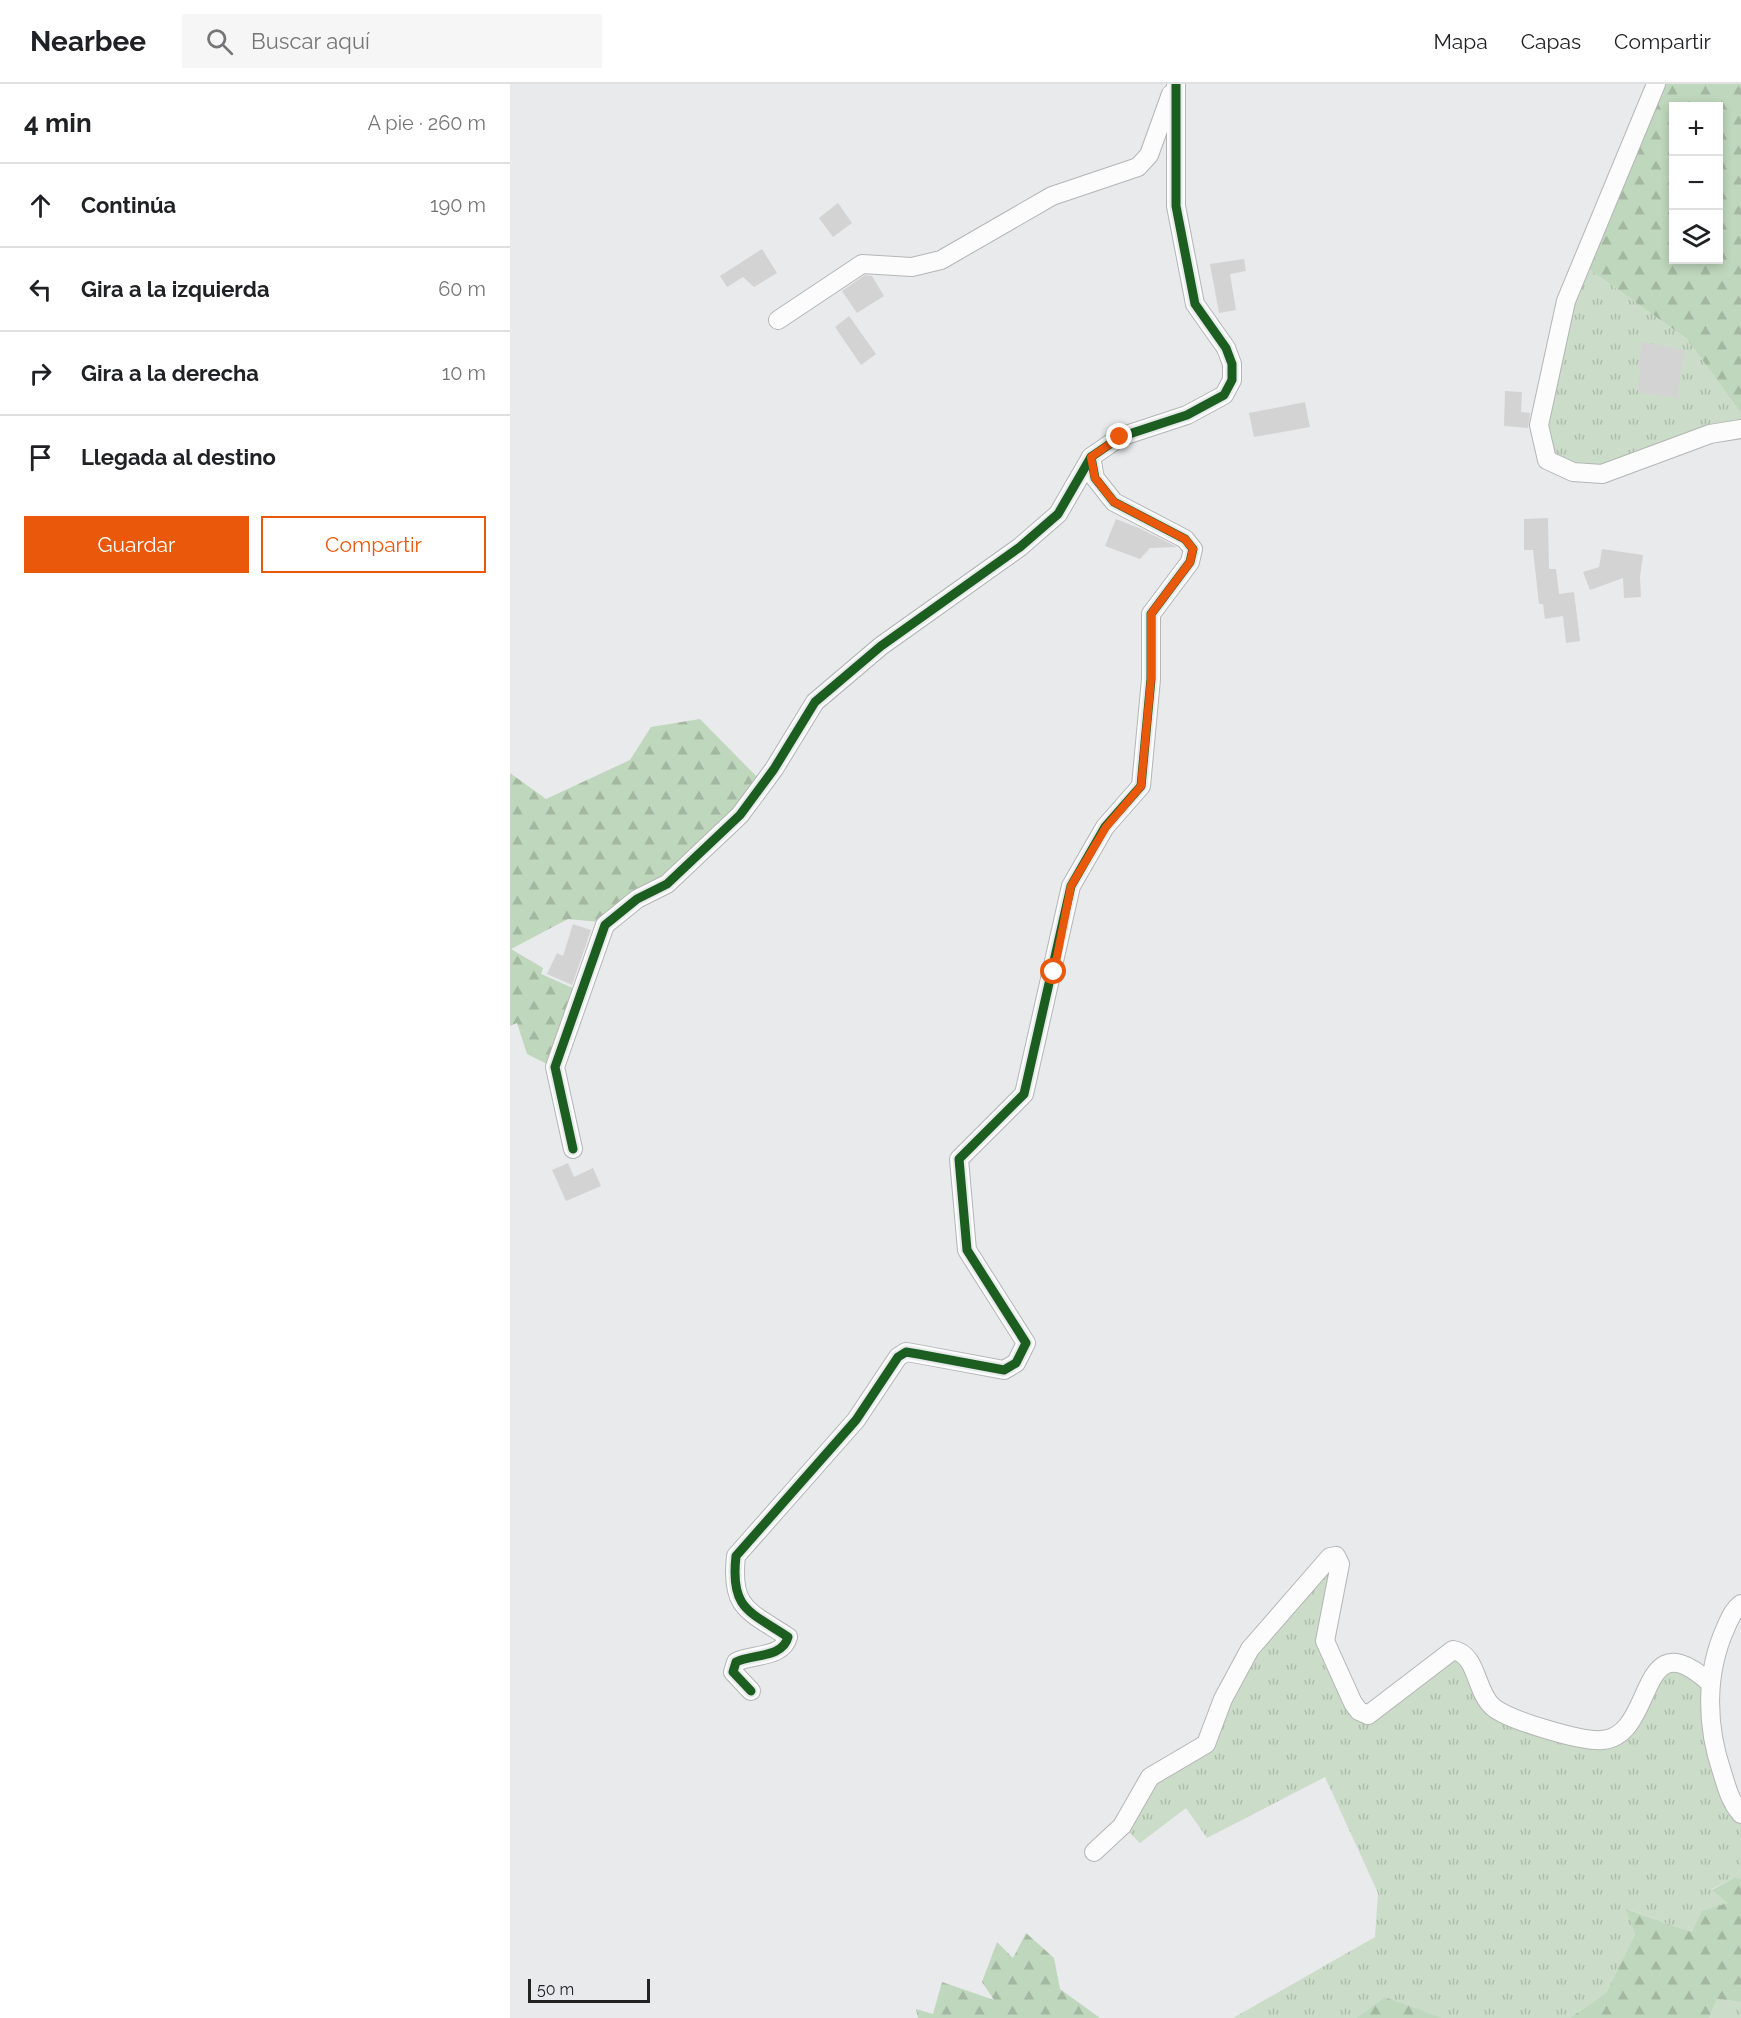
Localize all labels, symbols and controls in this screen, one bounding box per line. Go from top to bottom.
search box [182,14,602,68]
text: Nearbee [30,25,146,58]
icon: search [203,25,236,58]
text: Buscar aquí [251,28,370,54]
text: Mapa [1433,29,1488,54]
text: Capas [1521,29,1581,54]
text: Compartir [1614,29,1711,54]
map controls [1669,102,1723,264]
button: + [1669,102,1723,156]
text: 4 min [24,108,92,138]
text: A pie · 260 m [367,111,486,135]
button: − [1669,156,1723,210]
icon: ahead [24,189,57,222]
text: Continúa [81,192,176,218]
text: 190 m [430,193,486,217]
button: layers [1669,210,1723,264]
icon: left [24,273,57,306]
text: Gira a la izquierda [81,276,270,302]
text: 60 m [438,277,486,301]
icon: right [24,357,57,390]
text: Gira a la derecha [81,360,259,386]
text: 10 m [442,361,486,385]
route end [1106,423,1132,449]
icon: arrive [24,441,57,474]
text: Llegada al destino [81,444,276,470]
button: Guardar [24,516,249,573]
button: Compartir [261,516,486,573]
route start [1040,958,1066,984]
scale bar [528,1976,650,2004]
text: 50 m [537,1980,574,1999]

